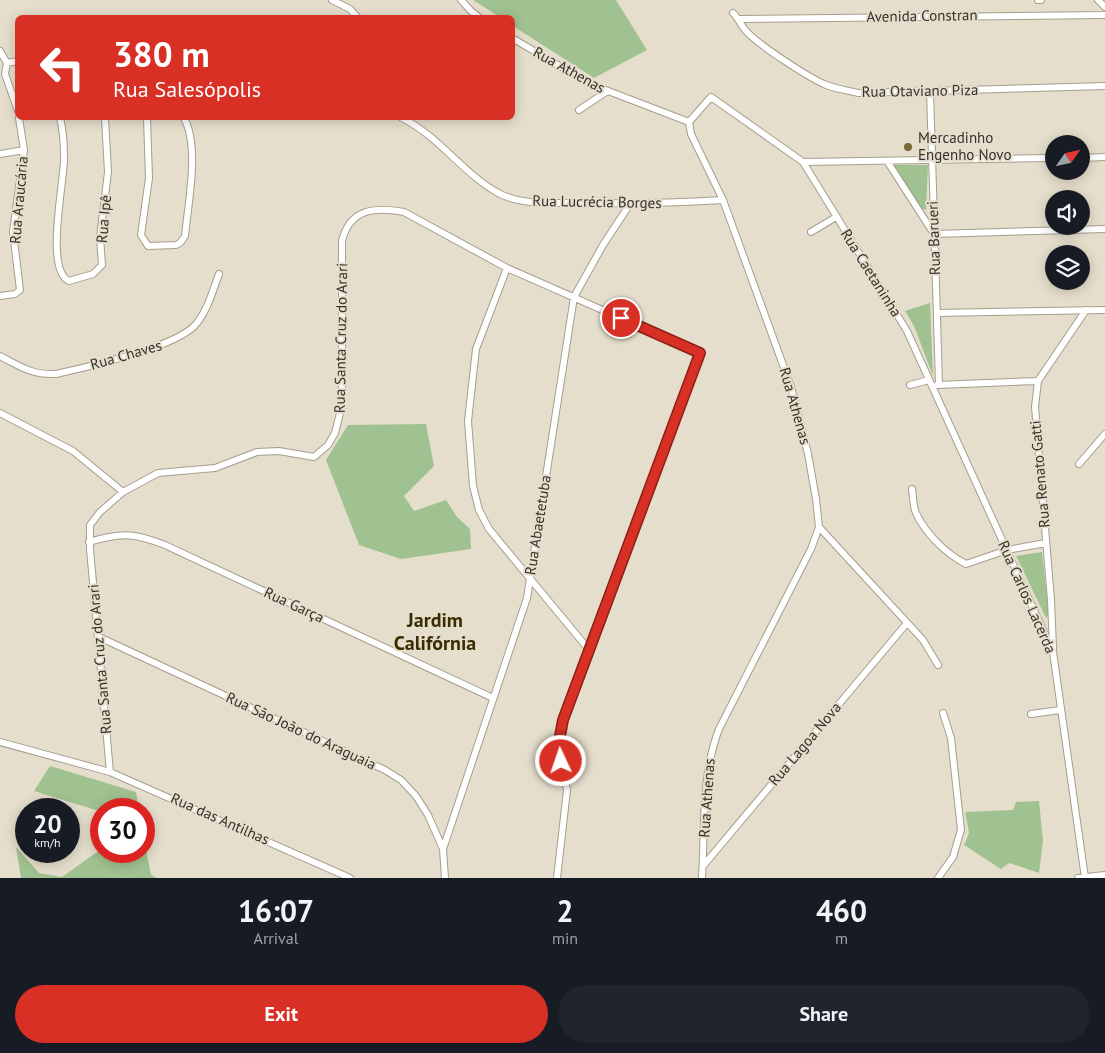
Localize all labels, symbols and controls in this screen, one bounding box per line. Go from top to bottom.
street label: Avenida Constran [866,5,978,26]
text: 380 m [113,31,210,77]
icon: left [30,35,95,100]
street label: Rua Athenas [530,42,609,97]
text: Rua Salesópolis [113,75,261,103]
street label: Rua Otaviano Piza [862,80,978,101]
place label: Mercadinho Engenho Novo [918,128,1011,164]
north arrow [1045,135,1090,180]
map controls [1045,135,1090,290]
marker: Mercadinho Engenho Novo [902,141,914,153]
street label: Rua Araucária [5,155,32,245]
button: sound [1045,190,1090,235]
street label: Rua Lucrécia Borges [532,191,662,212]
street label: Rua Ipê [92,194,115,244]
street label: Rua Barueri [923,200,944,276]
street label: Rua Caetaninha [837,225,906,320]
button: layers [1045,245,1090,290]
street label: Rua Santa Cruz do Arari [330,263,351,413]
pin [600,297,642,339]
icon: arrive [607,304,635,332]
street label: Rua Chaves [88,335,164,374]
street label: Rua Athenas [775,365,816,447]
street label: Rua Renato Gatti [1025,420,1054,528]
street label: Rua Abaetetuba [520,474,555,576]
street label: Rua Carlos Lacerda [994,537,1061,656]
street label: Rua Garça [261,582,327,627]
street label: Rua Santa Cruz do Arari [83,583,116,735]
district label: Jardim Califórnia [394,607,476,656]
street label: Rua São João do Araguaia [223,687,379,774]
street label: Rua Lagoa Nova [764,698,845,789]
position arrow [534,734,586,786]
street label: Rua Athenas [694,758,719,838]
street label: Rua das Antilhas [168,788,273,849]
speed limit sign: 30 [90,798,155,863]
text: 20 [33,808,62,840]
text: km/h [34,835,61,850]
text: 16:07 [238,891,314,930]
text: 2 [557,891,574,930]
text: 460 [816,891,867,930]
text: Arrival [254,928,298,948]
text: min [552,928,578,948]
text: m [835,928,848,948]
button: Exit [15,985,548,1043]
button: Share [558,985,1090,1043]

